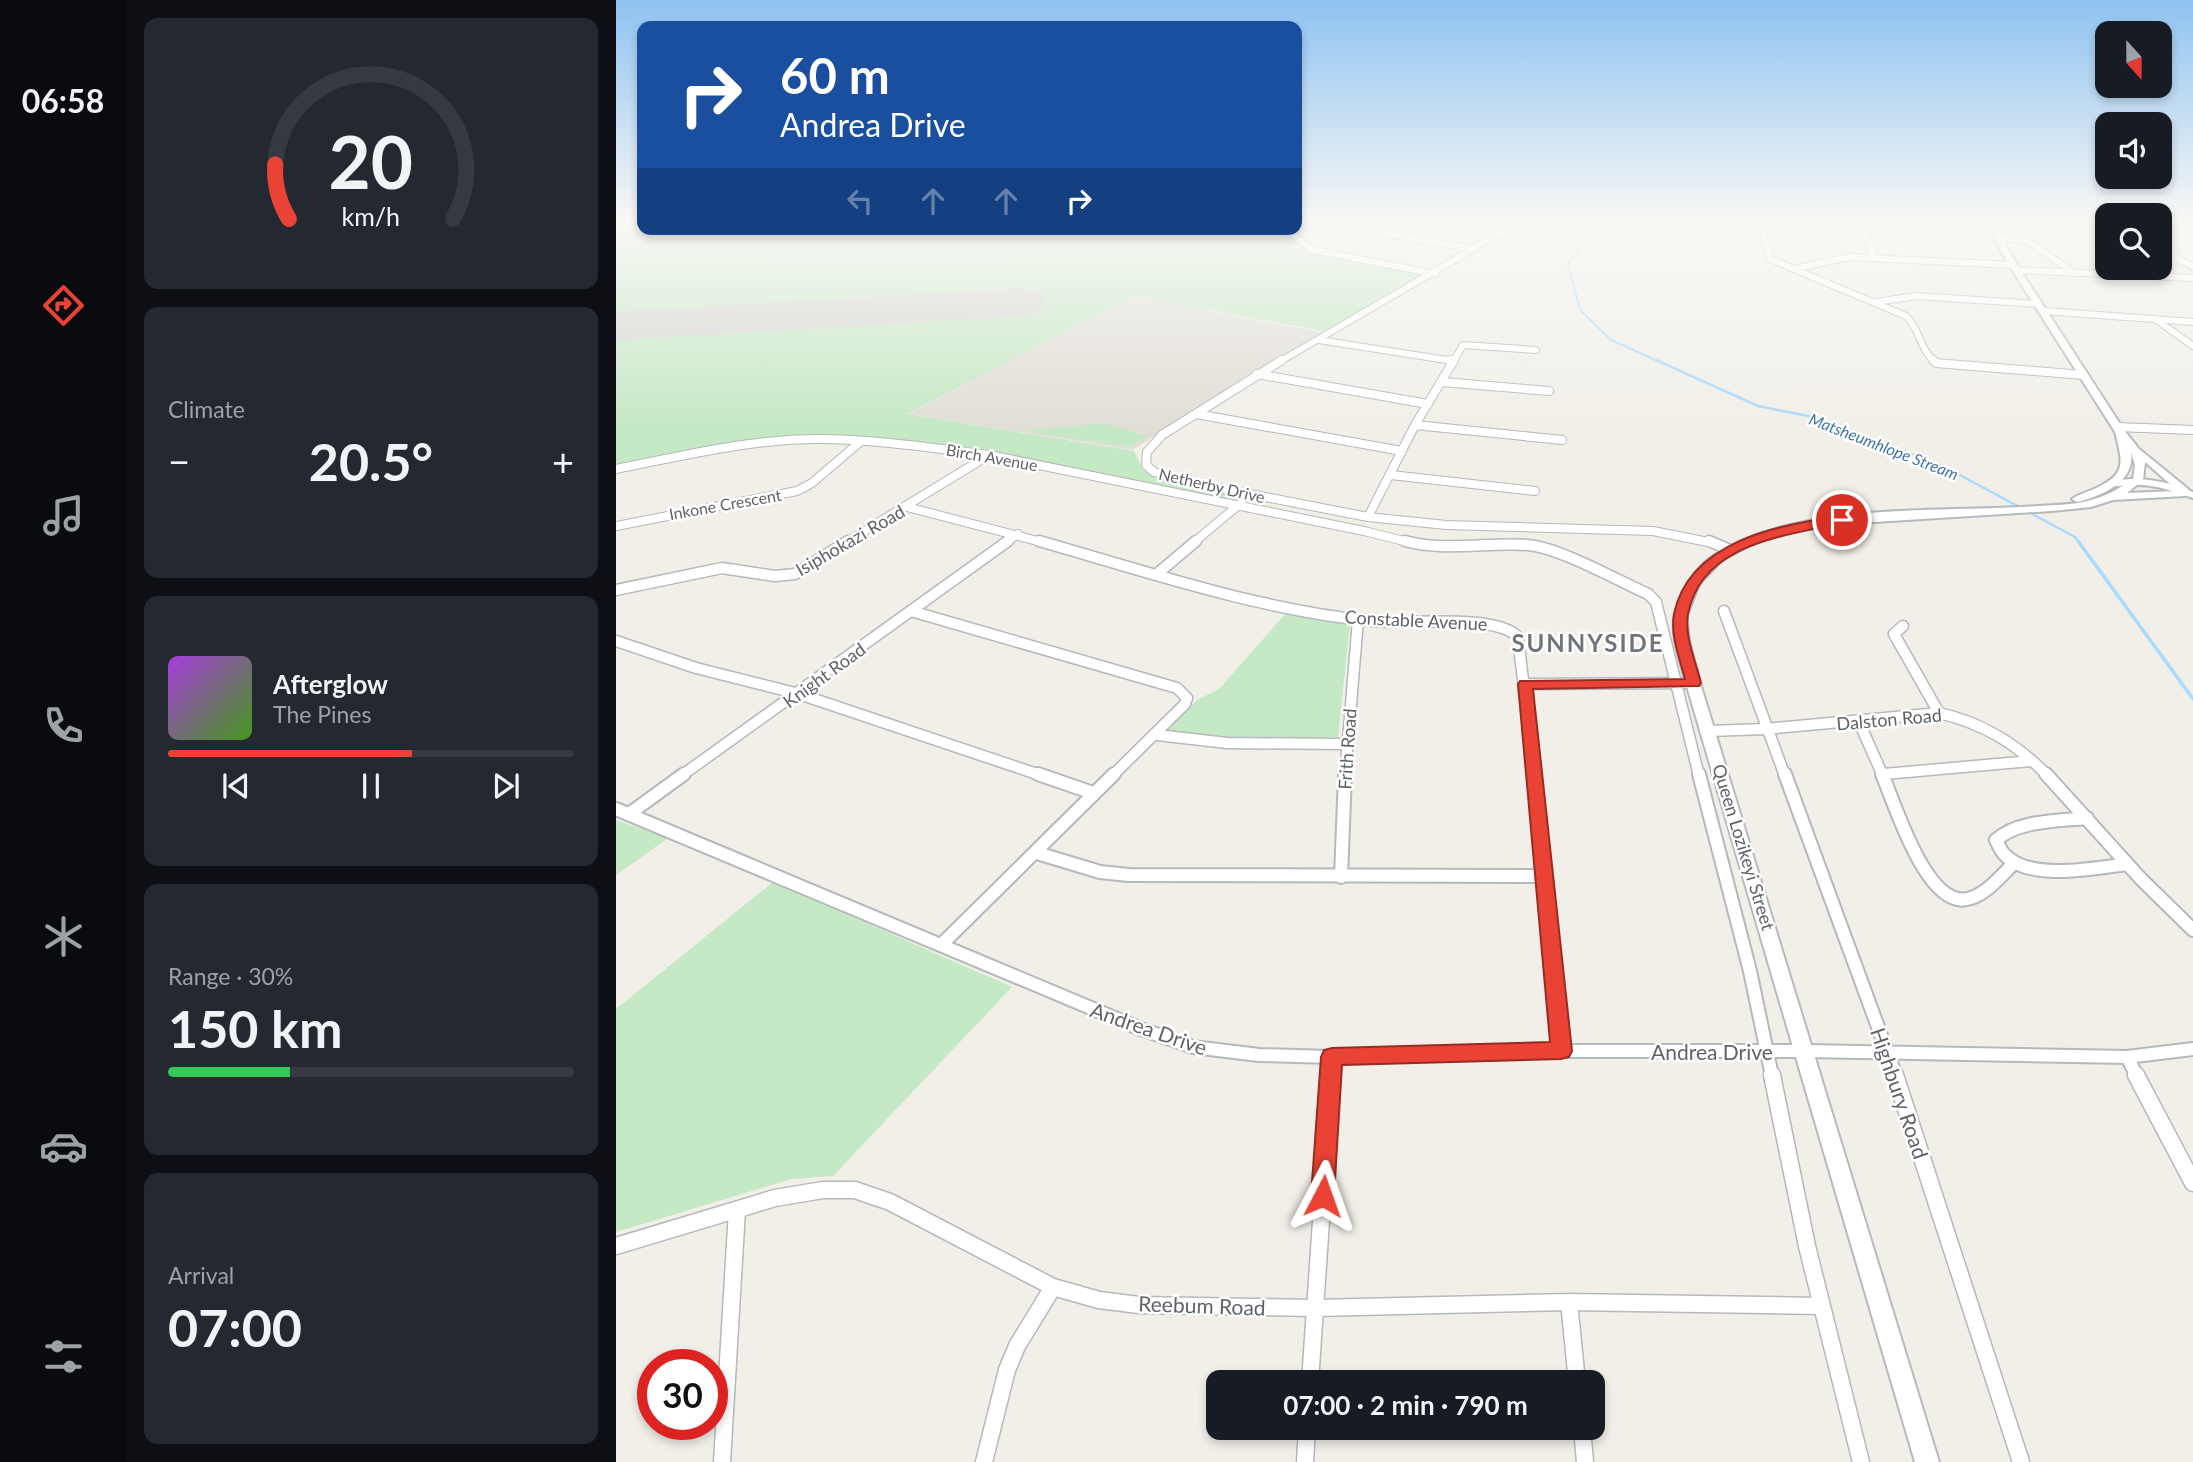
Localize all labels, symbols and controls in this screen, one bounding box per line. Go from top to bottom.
north arrow [2095,21,2172,98]
map controls [2095,21,2172,280]
text: 60 m [780,46,890,104]
icon: right [665,49,756,140]
text: 06:58 [22,81,104,120]
text: Andrea Drive [780,105,966,144]
button: sound [2095,112,2172,189]
text: 20 [329,118,413,206]
icon: left [841,182,879,220]
icon: ahead [914,182,952,220]
icon: ahead [987,182,1025,220]
icon: right [1060,182,1098,220]
text: km/h [342,201,400,231]
button: search [2095,203,2172,280]
icon: directions [39,281,88,330]
text: Climate [168,395,245,423]
water label: Matsheumhlope Stream [1807,409,1961,483]
text: 20.5° [309,430,433,492]
text: − [168,438,190,484]
text: + [552,438,574,484]
street label: Birch Avenue [945,440,1039,474]
street label: Netherby Drive [1157,464,1267,506]
street label: Inkone Crescent [667,485,783,523]
pin [1812,490,1872,550]
icon: music [39,491,88,540]
street label: Isiphokazi Road [792,500,908,580]
icon: arrive [1823,501,1861,539]
street label: Constable Avenue [1344,605,1488,635]
district label: SUNNYSIDE [1511,628,1665,657]
street label: Knight Road [778,638,870,712]
text: Afterglow [273,668,388,700]
text: The Pines [273,700,371,728]
icon: phone [39,701,88,750]
street label: Dalston Road [1835,703,1943,735]
street label: Frith Road [1333,708,1361,790]
street label: Queen Lozikeyi Street [1708,761,1780,933]
icon: previous [217,767,255,805]
icon: pause [352,767,390,805]
icon: next [487,767,525,805]
icon: climate [39,912,88,961]
text: Range · 30% [168,962,293,990]
street label: Andrea Drive [1087,996,1211,1060]
text: 150 km [168,997,342,1059]
street label: Highbury Road [1866,1024,1934,1162]
street label: Andrea Drive [1651,1039,1773,1064]
icon: car [39,1122,88,1171]
position arrow [1286,1159,1360,1233]
text: Arrival [168,1261,234,1289]
street label: Reebum Road [1138,1290,1266,1320]
text: 07:00 [168,1296,302,1358]
icon: filters [39,1332,88,1381]
speed limit sign: 30 [637,1349,728,1440]
text: 07:00 · 2 min · 790 m [1283,1389,1528,1421]

